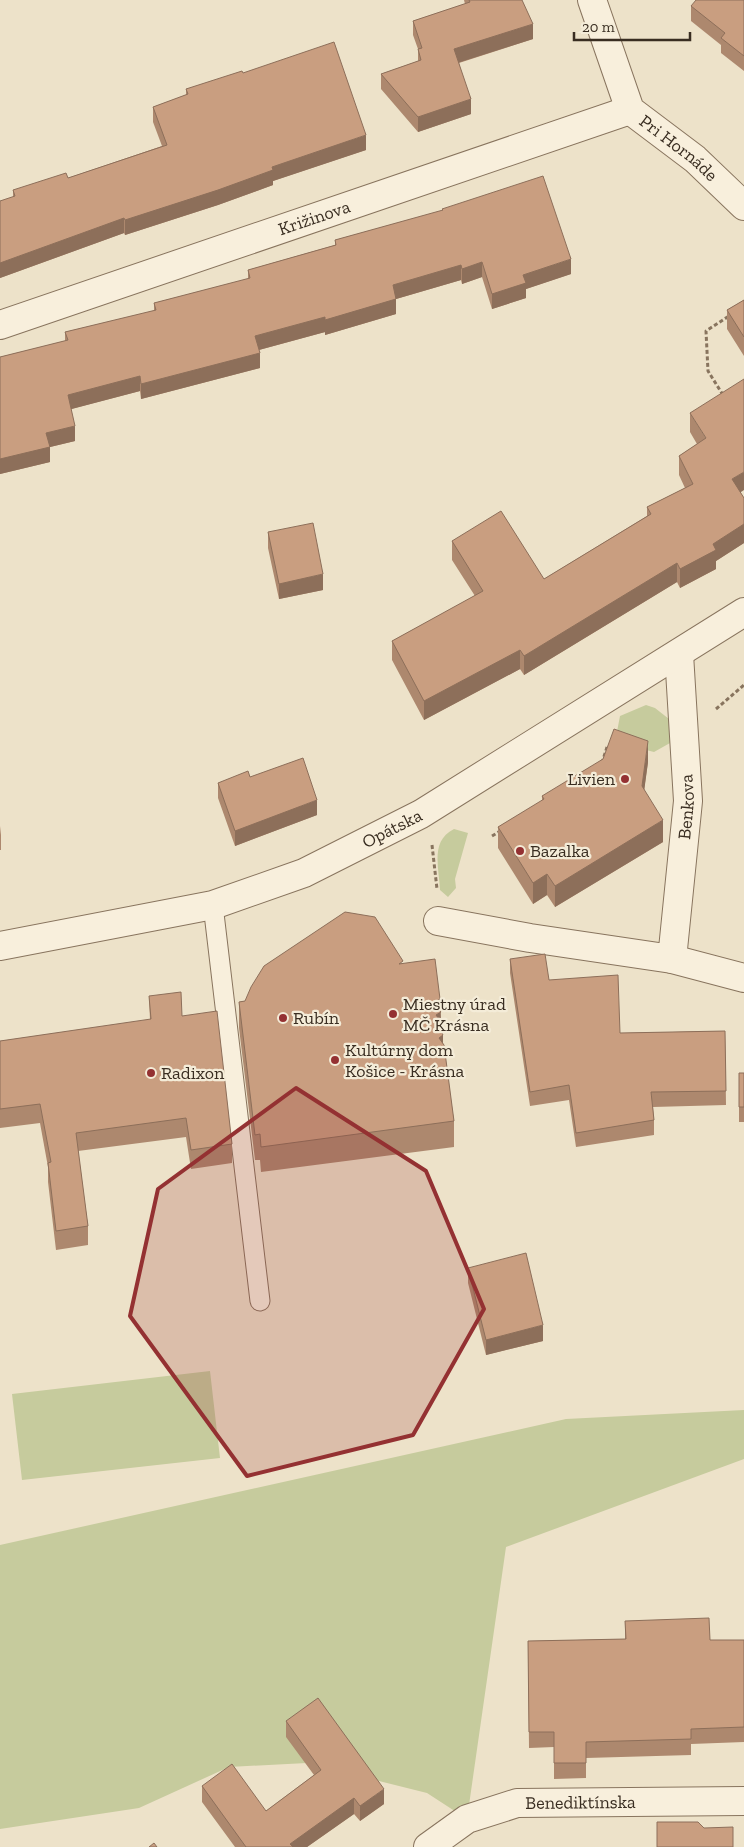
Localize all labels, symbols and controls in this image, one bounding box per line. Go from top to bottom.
scale bar [574,10,690,42]
text: 20 m [582,18,615,36]
street label: Pri Hornáde [635,110,722,186]
street label: Križinova [275,195,353,240]
place label: Livien [567,768,616,790]
marker: Livien [619,773,631,785]
street label: Benkova [673,773,699,841]
street label: Opátska [358,804,426,853]
place label: Bazalka [530,840,590,862]
marker: Bazalka [514,845,526,857]
place label: Miestny úrad MČ Krásna [403,993,506,1036]
place label: Rubín [293,1007,340,1029]
marker: Miestny úrad MČ Krásna [387,1008,399,1020]
marker: Rubín [277,1012,289,1024]
place label: Kultúrny dom Košice - Krásna [345,1039,465,1082]
marker: Kultúrny dom Košice - Krásna [329,1054,341,1066]
place label: Radixon [161,1062,225,1084]
marker: Radixon [145,1067,157,1079]
street label: Benediktínska [525,1791,636,1814]

